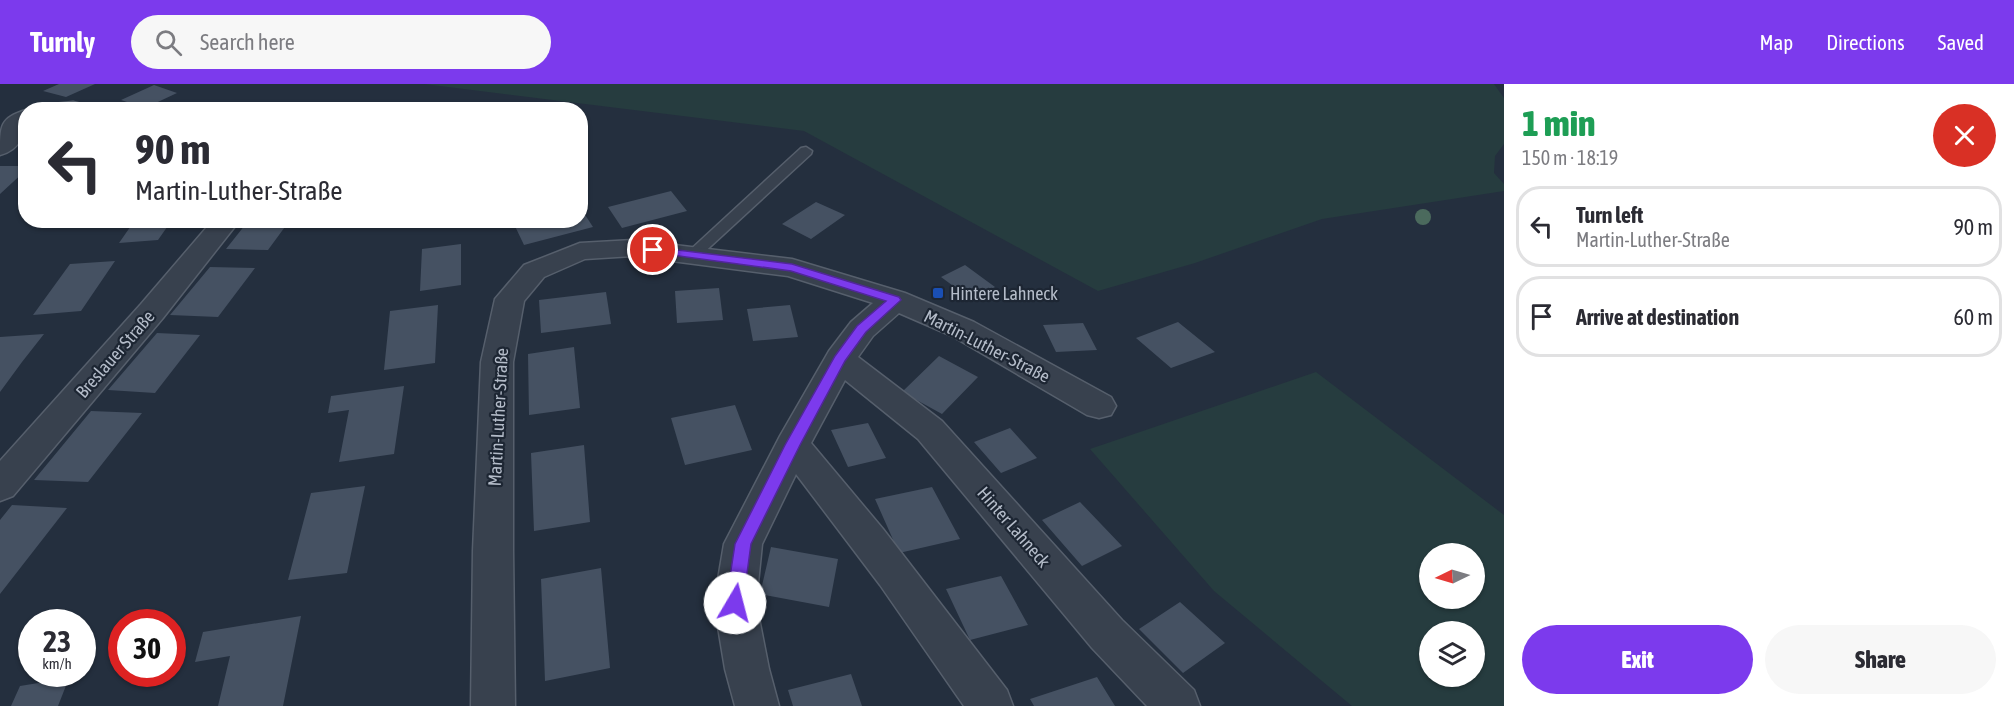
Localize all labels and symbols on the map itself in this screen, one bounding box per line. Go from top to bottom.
pin [627,224,678,275]
place label: Hintere Lahneck [950,283,1058,304]
marker: Hintere Lahneck [931,286,945,300]
street label: Martin-Luther-Straße [921,305,1053,387]
street label: Breslauer Straße [71,306,159,402]
street label: Martin-Luther-Straße [484,347,512,487]
street label: Hinter Lahneck [973,482,1055,572]
north arrow [1419,543,1485,609]
position arrow [703,571,767,635]
speed limit sign: 30 [108,609,186,687]

